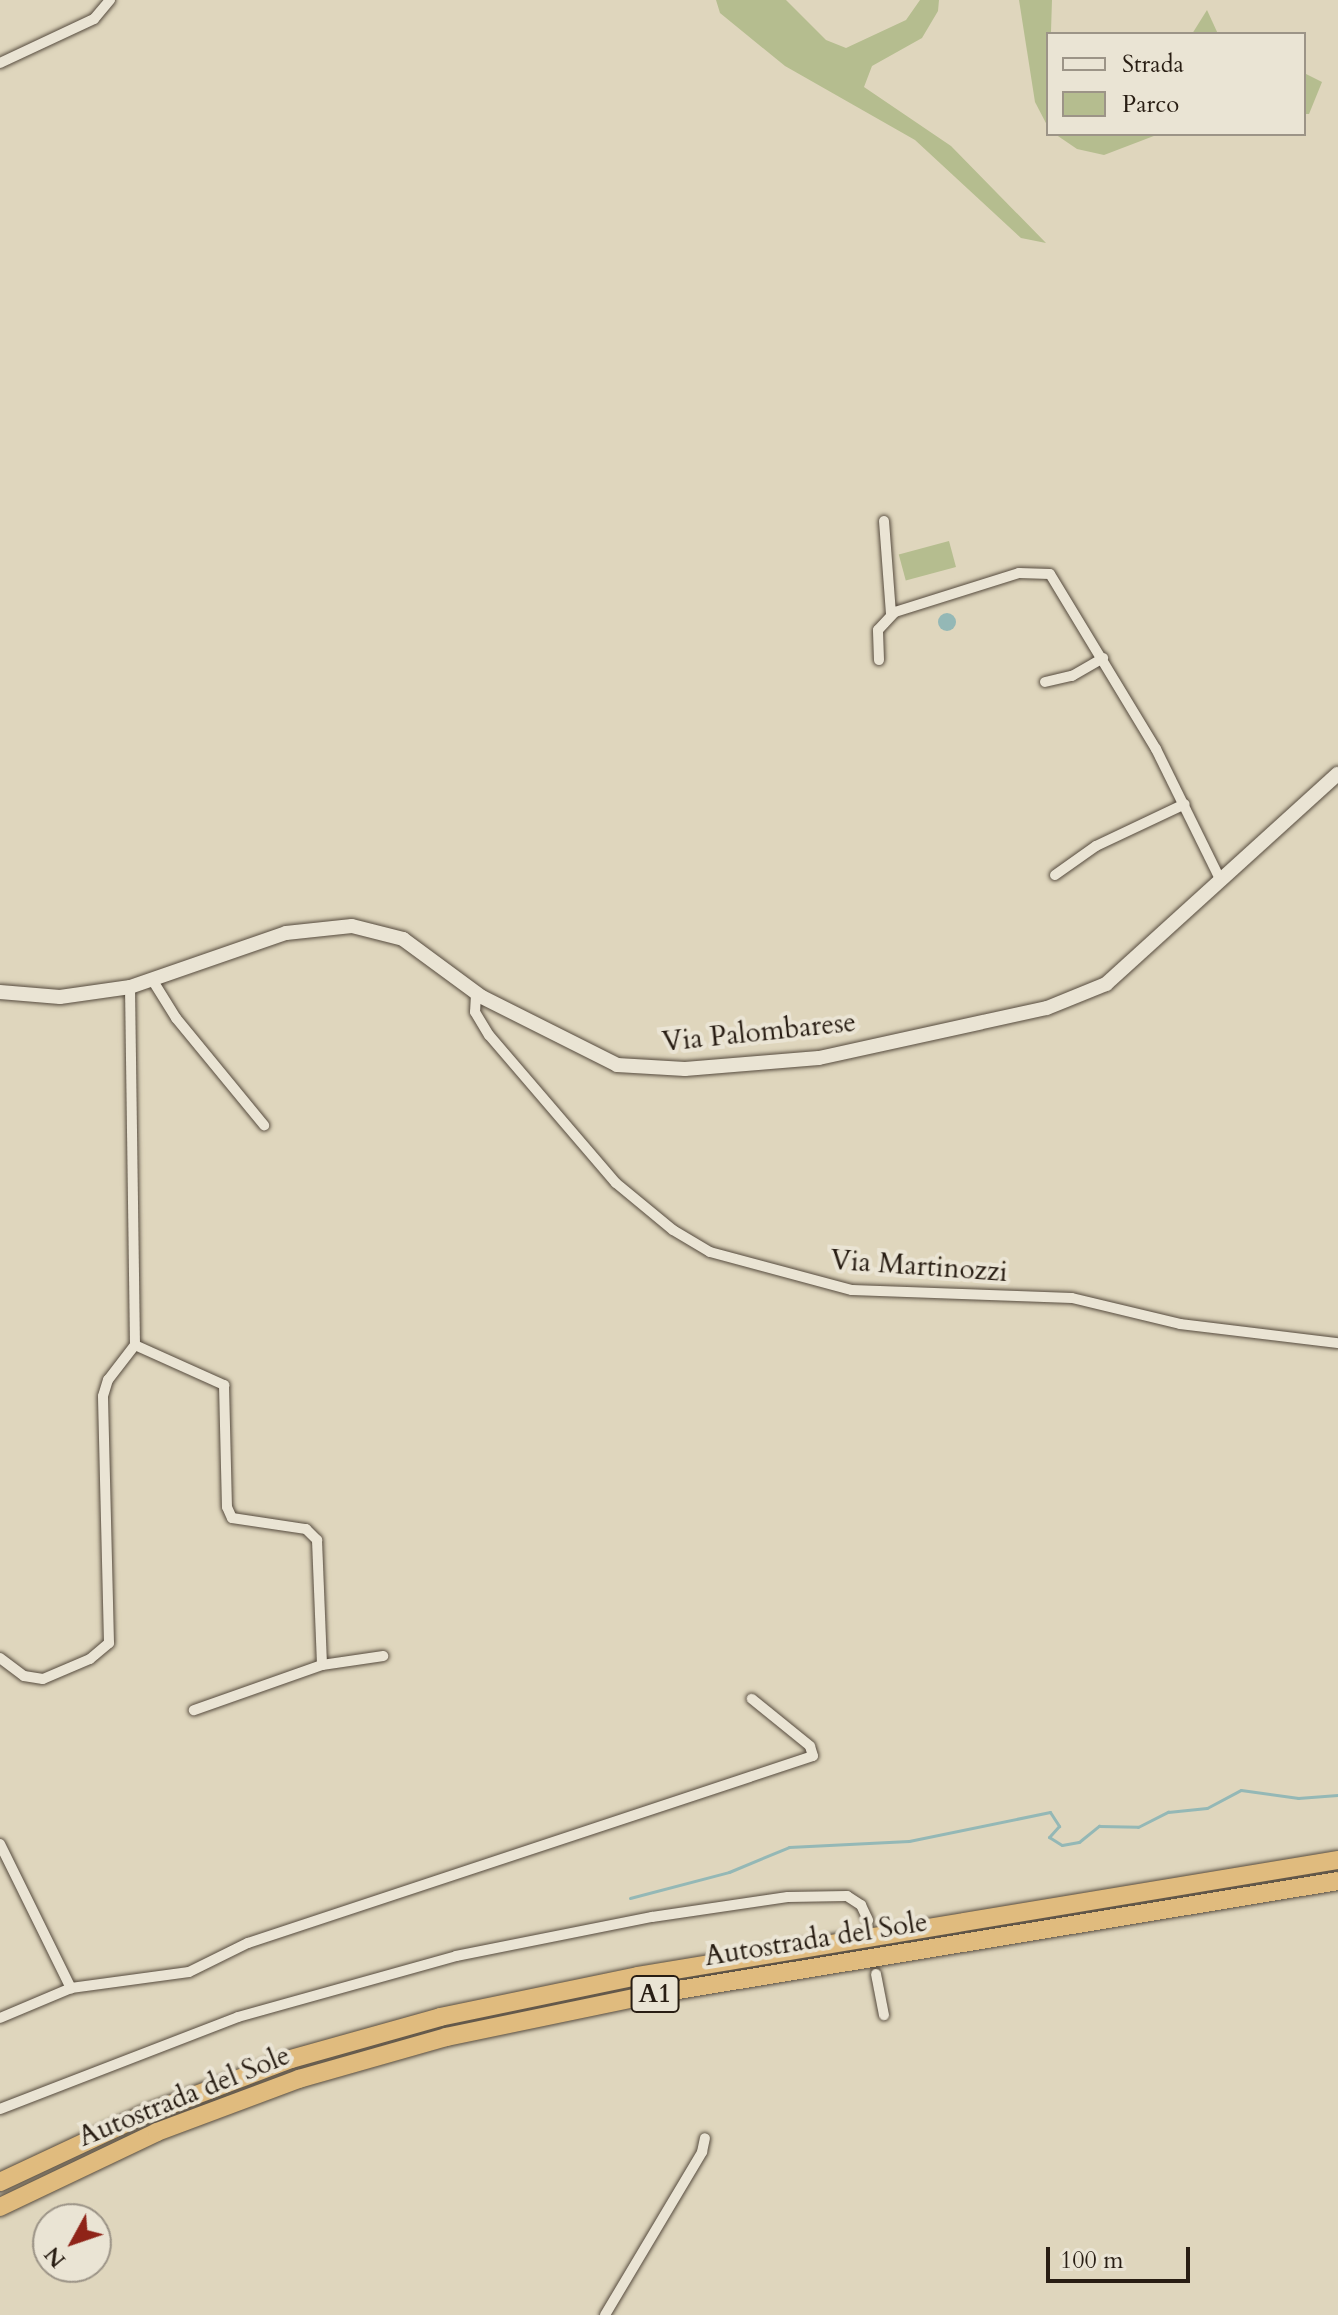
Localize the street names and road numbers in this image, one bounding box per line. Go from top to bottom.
street label: Via Palombarese [660,1005,858,1059]
street label: Via Martinozzi [829,1243,1009,1289]
street label: Autostrada del Sole [702,1905,930,1973]
road number: A1 [629,1972,681,2016]
street label: Autostrada del Sole [73,2038,295,2154]

